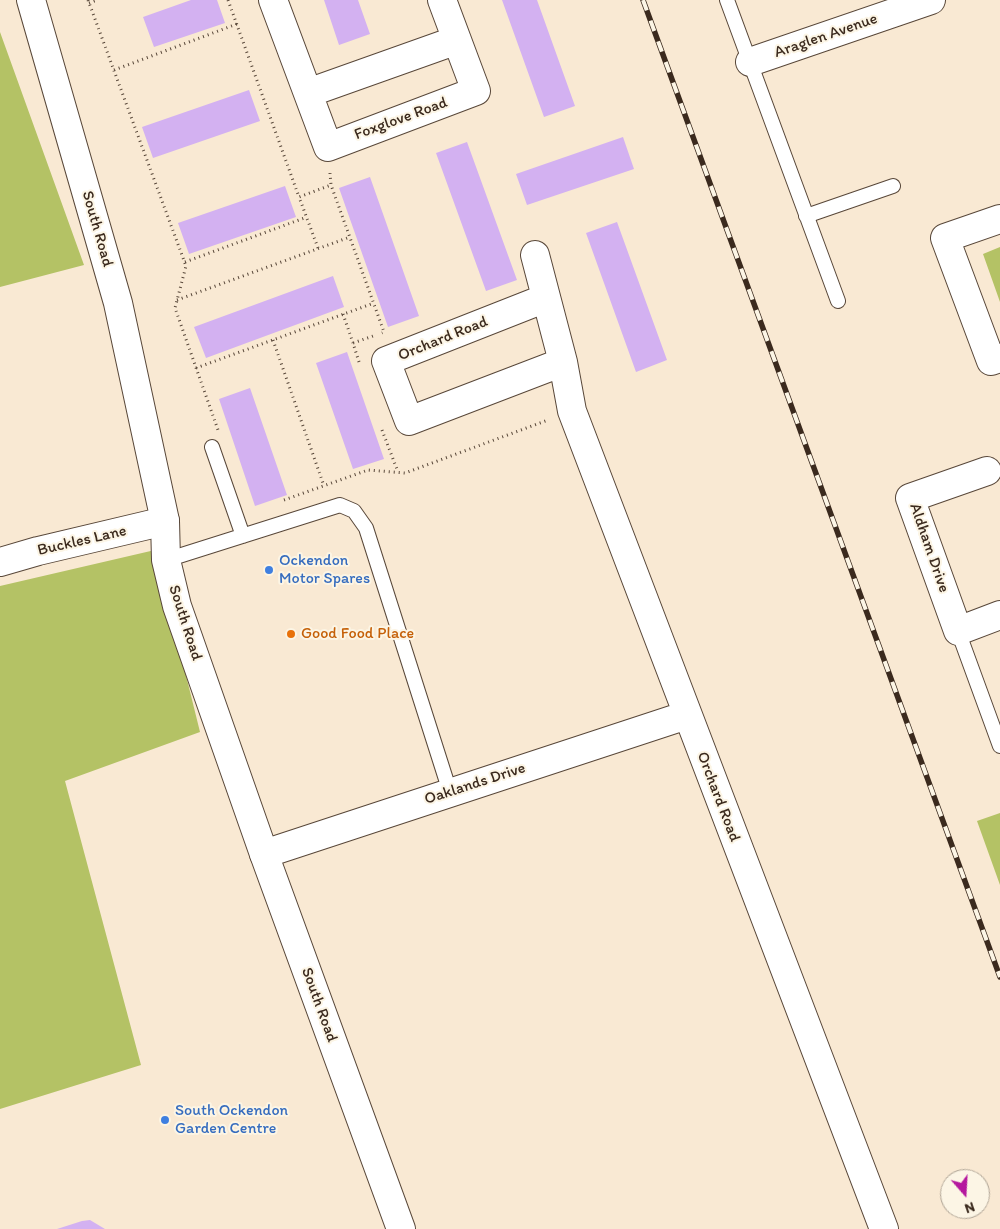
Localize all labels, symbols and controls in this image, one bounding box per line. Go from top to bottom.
street label: Araglen Avenue [772,9,880,63]
street label: Foxglove Road [352,93,450,145]
street label: South Road [77,189,117,269]
street label: Orchard Road [395,312,491,366]
street label: Aldham Drive [905,501,953,595]
street label: Buckles Lane [36,521,128,561]
place label: Ockendon Motor Spares [279,551,370,589]
marker: Ockendon Motor Spares [263,564,275,576]
street label: South Road [164,583,206,663]
place label: Good Food Place [301,624,414,644]
marker: Good Food Place [285,628,297,640]
street label: Orchard Road [692,749,744,845]
street label: Oaklands Drive [422,759,528,809]
street label: South Road [297,965,341,1045]
place label: South Ockendon Garden Centre [175,1101,288,1139]
marker: South Ockendon Garden Centre [159,1114,171,1126]
north arrow [940,1169,990,1219]
text: N [962,1198,977,1217]

